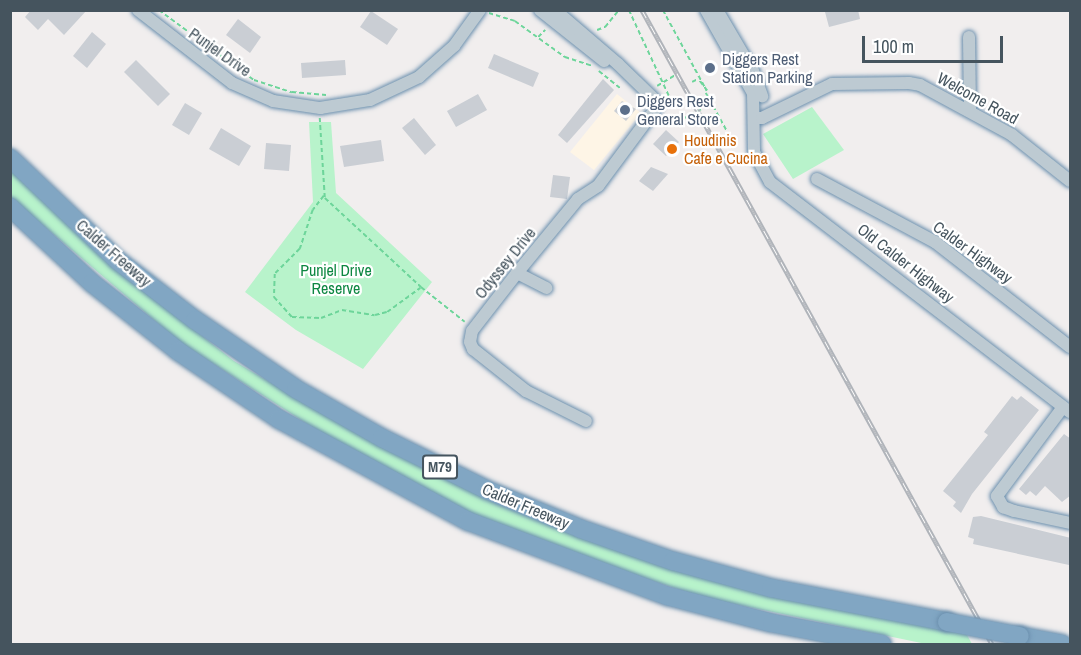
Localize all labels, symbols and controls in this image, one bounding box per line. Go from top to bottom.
street label: Punjel Drive [185,24,255,80]
scale bar [865,24,1006,62]
text: 100 m [873,34,914,59]
place label: Diggers Rest Station Parking [722,49,812,87]
marker: Diggers Rest Station Parking [703,61,717,75]
street label: Welcome Road [934,68,1022,128]
place label: Diggers Rest General Store [637,91,719,129]
marker: Diggers Rest General Store [618,103,632,117]
place label: Houdinis Cafe e Cucina [684,130,768,168]
marker: Houdinis Cafe e Cucina [665,142,679,156]
street label: Calder Freeway [73,215,155,291]
street label: Calder Highway [930,217,1016,287]
street label: Old Calder Highway [854,219,958,307]
street label: Odyssey Drive [470,224,540,302]
park label: Punjel Drive Reserve [300,260,372,298]
road number: M79 [422,455,458,479]
street label: Calder Freeway [480,479,572,533]

